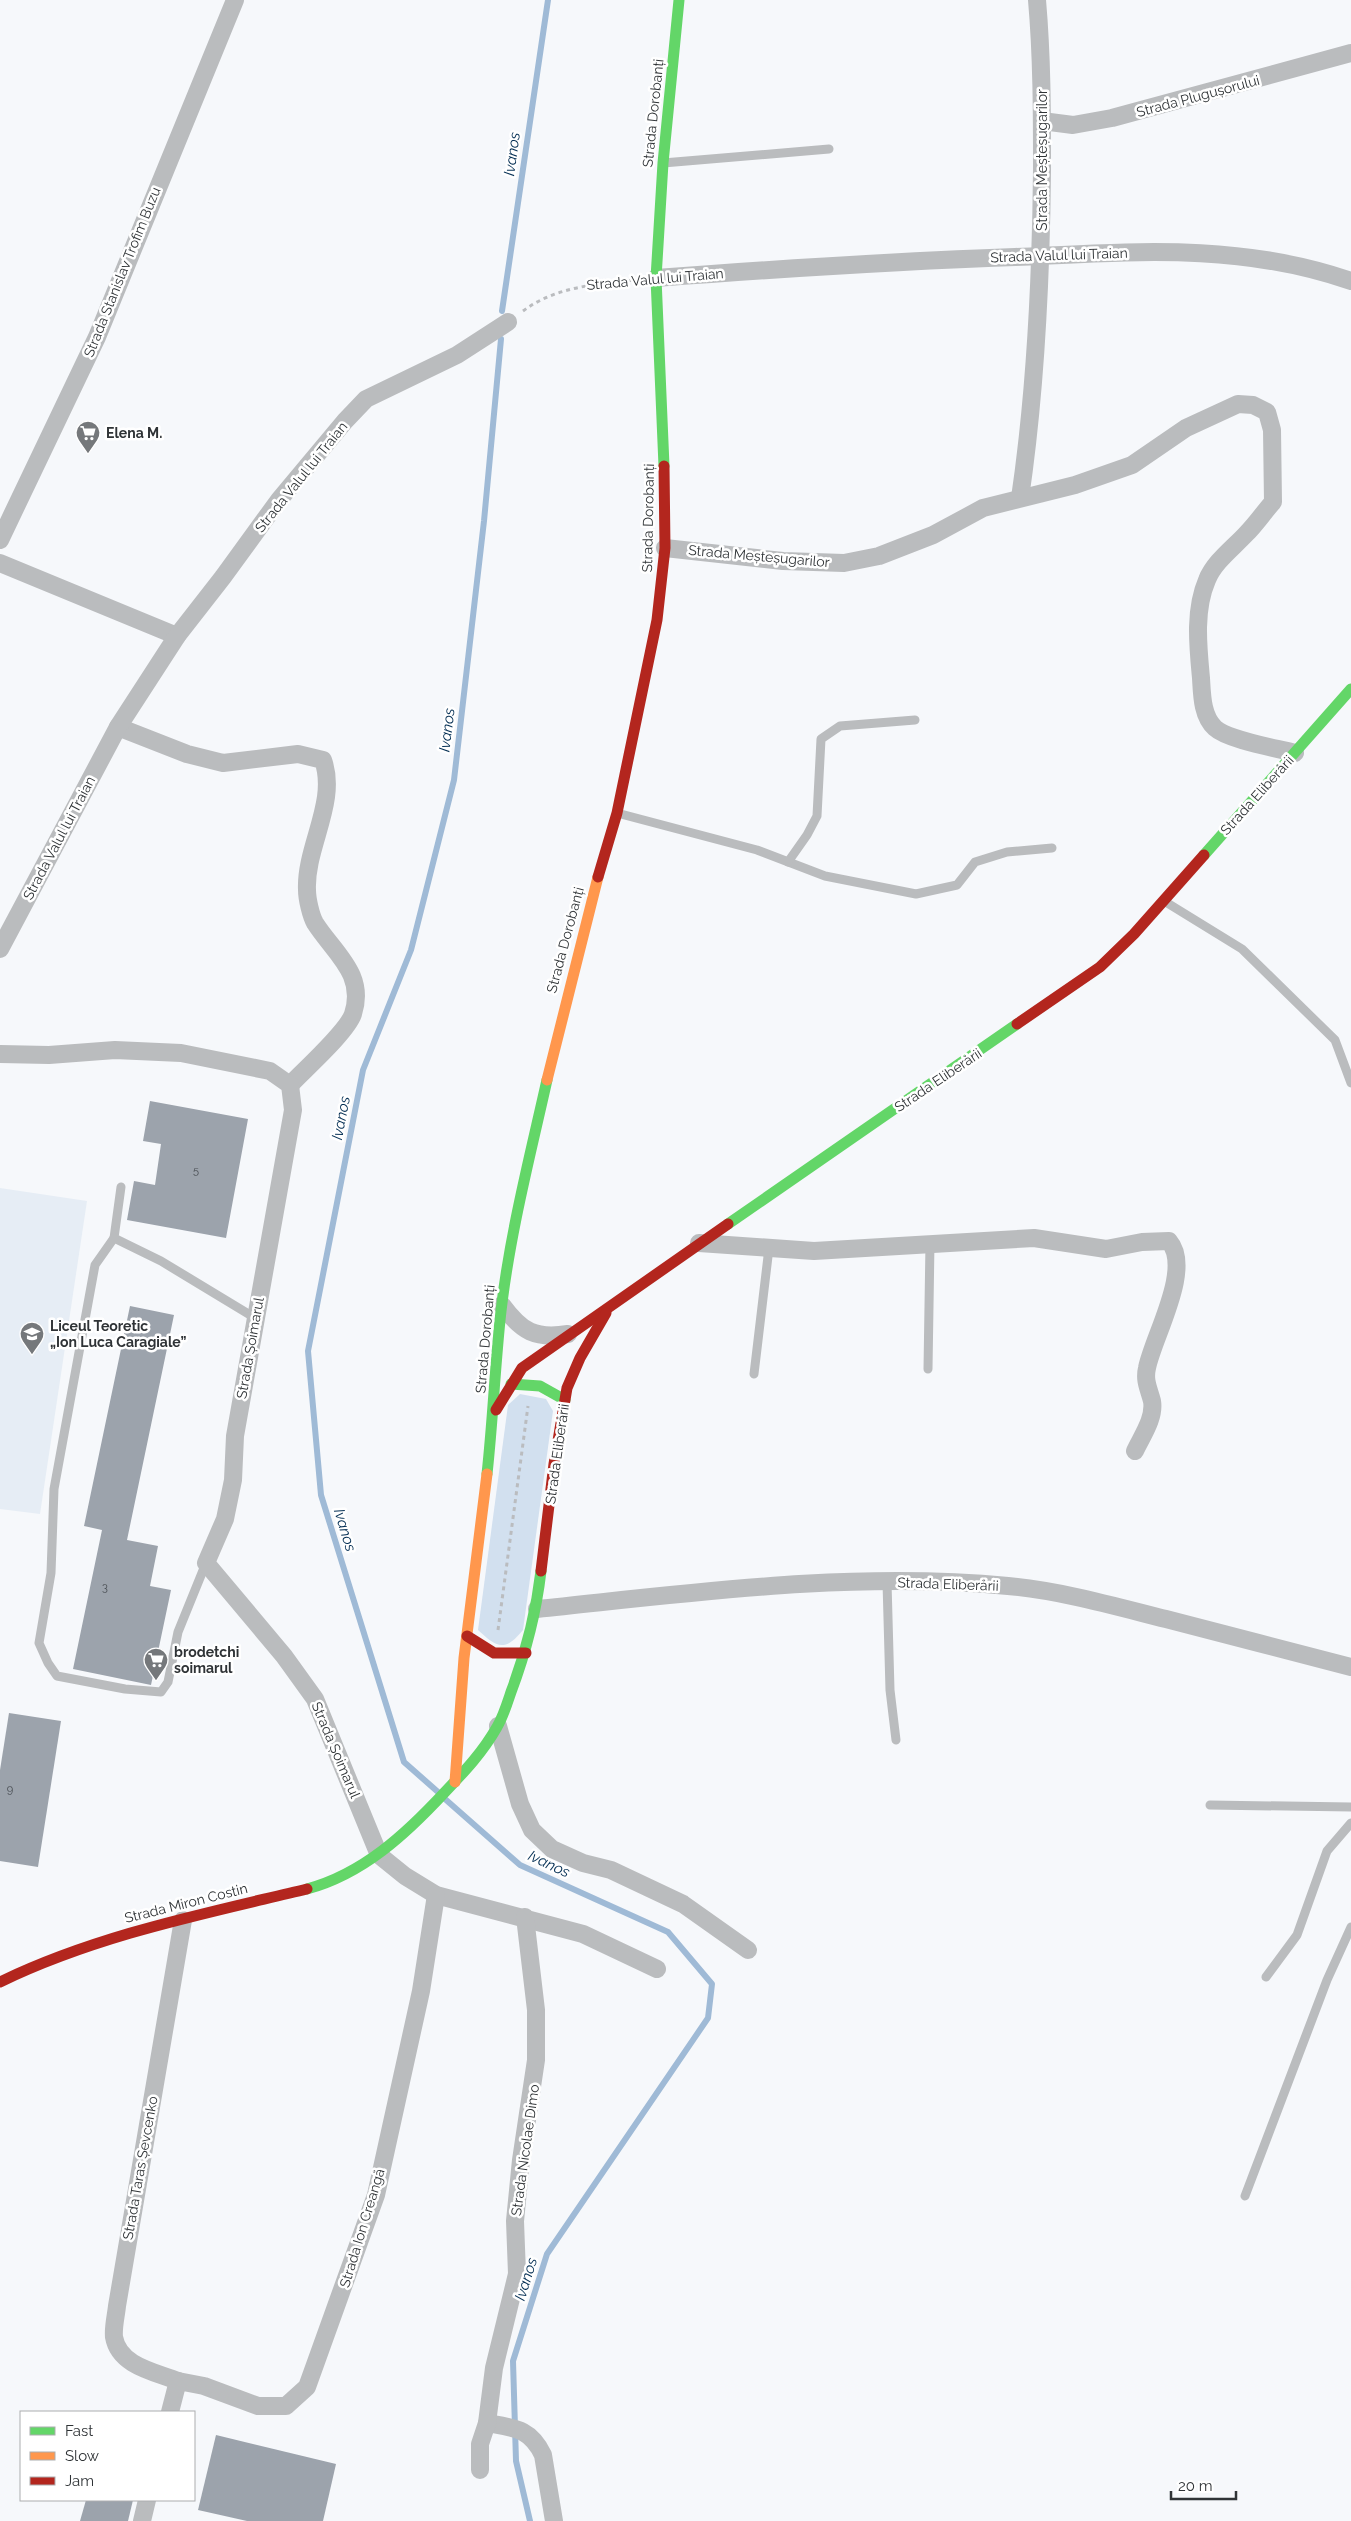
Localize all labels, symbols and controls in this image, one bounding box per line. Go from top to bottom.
street label: Strada Dorobanți [639,58,667,168]
street label: Strada Plugușorului [1135,72,1261,120]
street label: Strada Meșteșugarilor [1034,89,1050,231]
water label: Ivanos [500,131,524,177]
street label: Strada Stanislav Trofim Buzu [80,185,164,359]
street label: Strada Valul lui Traian [990,245,1128,265]
street label: Strada Valul lui Traian [586,265,724,293]
street label: Strada Valul lui Traian [252,419,350,535]
supermarket icon: Elena M. [75,420,101,454]
place label: Elena M. [106,425,162,441]
street label: Strada Dorobanți [639,463,657,573]
street label: Strada Meșteșugarilor [688,542,830,570]
water label: Ivanos [435,707,459,753]
street label: Strada Eliberării [1217,752,1297,838]
street label: Strada Valul lui Traian [20,774,98,902]
street label: Strada Dorobanți [543,885,587,995]
street label: Strada Eliberării [892,1045,984,1115]
water label: Ivanos [328,1095,354,1141]
house number: 5 [193,1164,199,1177]
street label: Strada Dorobanți [472,1284,498,1394]
street label: Strada Șoimarul [233,1296,267,1400]
place label: Liceul Teoretic „Ion Luca Caragiale” [50,1318,186,1350]
school or university icon: Liceul Teoretic „Ion Luca Caragiale” [19,1321,45,1355]
street label: Strada Eliberării [542,1403,572,1505]
water label: Ivanos [330,1506,360,1554]
street label: Strada Eliberării [897,1574,999,1594]
house number: 3 [102,1581,108,1594]
place label: brodetchi soimarul [174,1644,239,1676]
supermarket icon: brodetchi soimarul [143,1647,169,1681]
street label: Strada Șoimarul [309,1700,364,1801]
house number: 9 [7,1783,13,1796]
water label: Ivanos [525,1847,573,1881]
street label: Strada Miron Costin [123,1880,249,1926]
street label: Strada Nicolae Dimo [508,2083,542,2217]
street label: Strada Taras Șevcenko [119,2095,161,2241]
street label: Strada Ion Creangă [336,2167,388,2289]
water label: Ivanos [511,2255,541,2303]
legend [20,2411,195,2501]
text: Fast [65,2422,93,2440]
text: Slow [65,2447,99,2465]
scale bar [1171,2468,1236,2500]
text: Jam [65,2472,94,2490]
text: 20 m [1178,2477,1213,2495]

